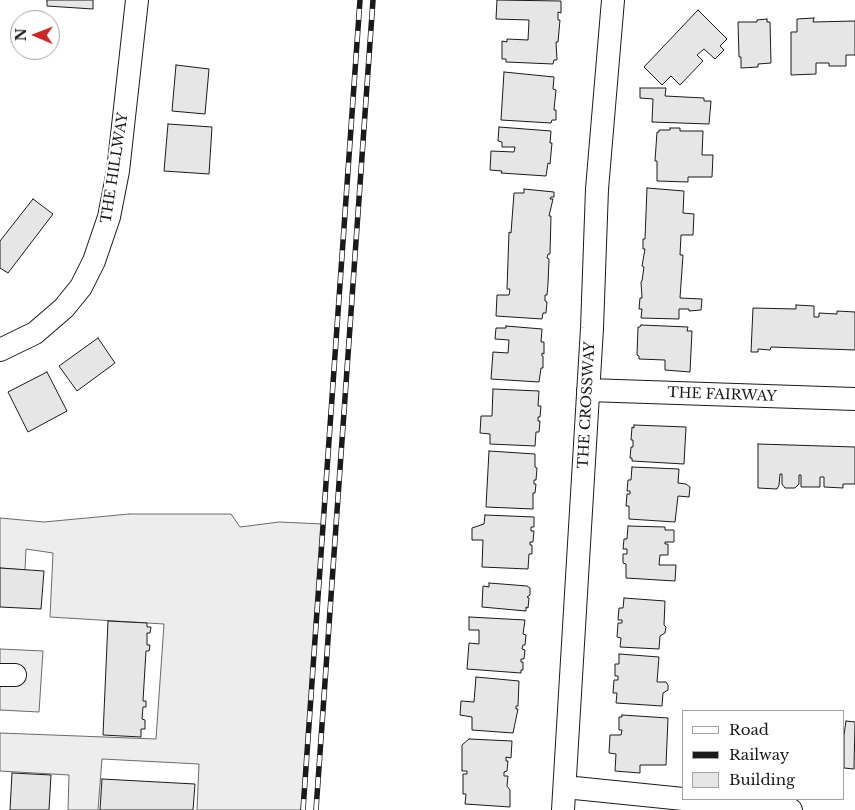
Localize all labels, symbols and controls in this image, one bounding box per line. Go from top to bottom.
north arrow [10,10,60,60]
text: N [12,28,30,42]
street label: THE HILLWAY [98,111,132,225]
street label: THE CROSSWAY [575,341,599,469]
street label: THE FAIRWAY [667,385,777,405]
legend [682,710,845,800]
text: Road [729,720,769,739]
text: Railway [729,745,789,764]
text: Building [729,770,795,789]

